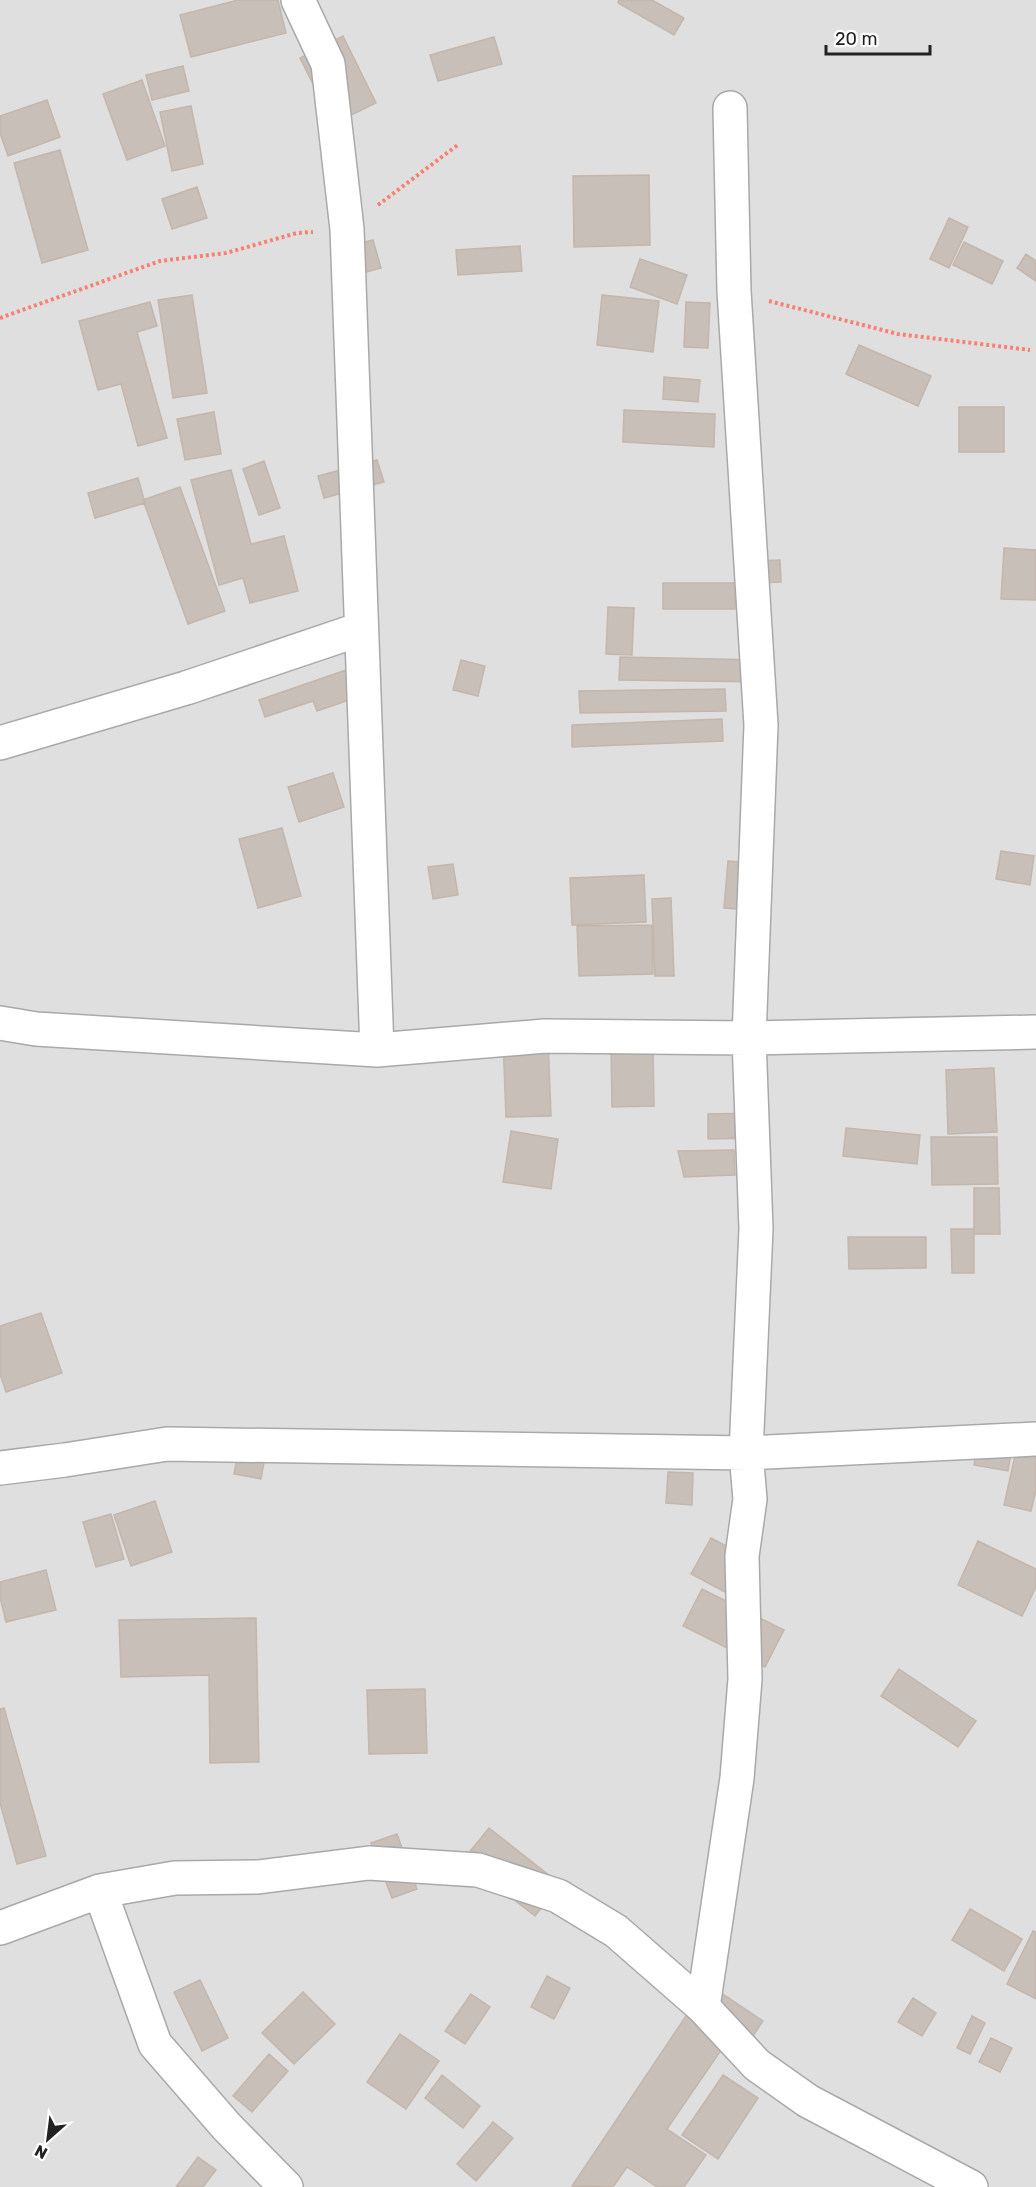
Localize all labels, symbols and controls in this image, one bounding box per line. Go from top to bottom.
scale bar [826,18,930,56]
text: 20 m [835,28,877,50]
north arrow [18,2109,78,2169]
text: N [32,2141,51,2163]

